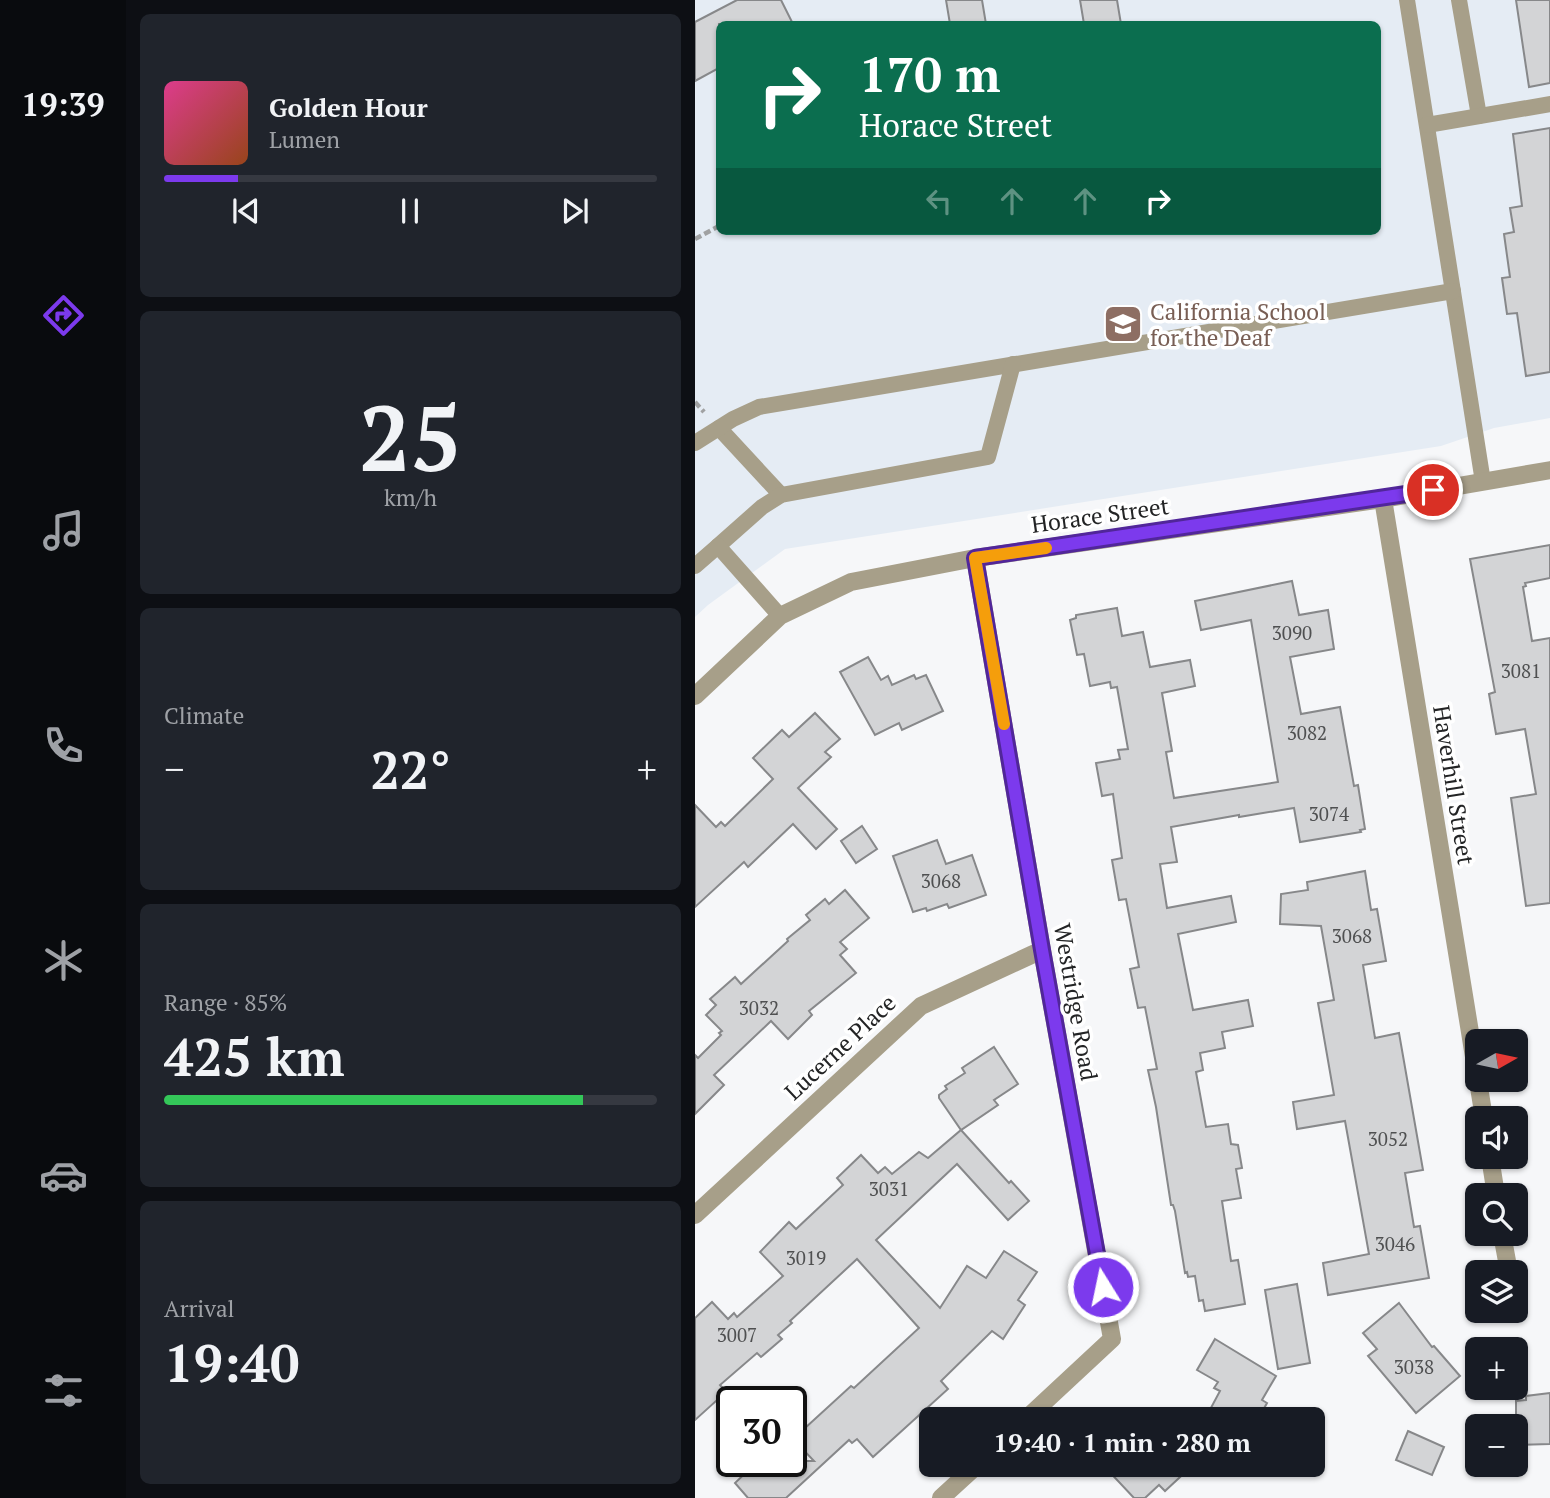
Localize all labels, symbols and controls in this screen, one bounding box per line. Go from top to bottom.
text: 170 m [859,41,1001,106]
icon: right [744,49,835,140]
text: 19:39 [21,83,105,125]
text: Golden Hour [269,90,428,124]
text: Horace Street [859,104,1052,146]
text: Lumen [269,124,340,155]
icon: left [920,182,958,220]
icon: ahead [993,182,1031,220]
icon: ahead [1066,182,1104,220]
icon: right [1139,182,1177,220]
icon: previous [227,192,265,230]
icon: pause [391,192,429,230]
icon: next [556,192,594,230]
icon: directions [39,291,88,340]
place label: California School for the Deaf [1150,296,1326,353]
school or university icon: California School for the Deaf [1102,303,1144,345]
text: 25 [359,376,462,497]
pin [1403,460,1463,520]
icon: arrive [1414,471,1452,509]
text: km/h [384,482,437,513]
street label: Horace Street [1029,490,1171,540]
icon: music [39,506,88,555]
house number: 3090 [1272,620,1312,645]
house number: 3081 [1501,658,1541,683]
text: Climate [164,700,244,731]
street label: Haverhill Street [1426,703,1482,868]
house number: 3082 [1287,720,1327,745]
icon: phone [39,721,88,770]
text: 22° [370,735,451,804]
text: − [164,744,184,794]
text: + [637,744,657,794]
house number: 3074 [1309,801,1350,826]
house number: 3068 [921,868,961,893]
street label: Westridge Road [1047,921,1105,1083]
house number: 3068 [1332,923,1372,948]
icon: climate [39,936,88,985]
text: Range · 85% [164,987,287,1018]
street label: Lucerne Place [778,987,902,1107]
house number: 3032 [739,995,779,1020]
text: 425 km [164,1022,345,1091]
north arrow [1465,1029,1528,1092]
map controls [1465,1029,1528,1477]
button: sound [1465,1106,1528,1169]
house number: 3052 [1368,1126,1408,1151]
icon: car [39,1151,88,1200]
house number: 3031 [869,1176,909,1201]
button: search [1465,1183,1528,1246]
house number: 3046 [1375,1231,1415,1256]
house number: 3019 [786,1245,826,1270]
position arrow [1066,1250,1140,1324]
button: layers [1465,1260,1528,1323]
text: Arrival [164,1293,235,1324]
house number: 3007 [717,1322,757,1347]
text: 19:40 [164,1328,299,1397]
button: + [1465,1337,1528,1400]
house number: 3038 [1394,1354,1434,1379]
icon: filters [39,1366,88,1415]
speed limit sign: 30 [716,1386,807,1477]
button: − [1465,1414,1528,1477]
text: 19:40 · 1 min · 280 m [993,1425,1251,1459]

